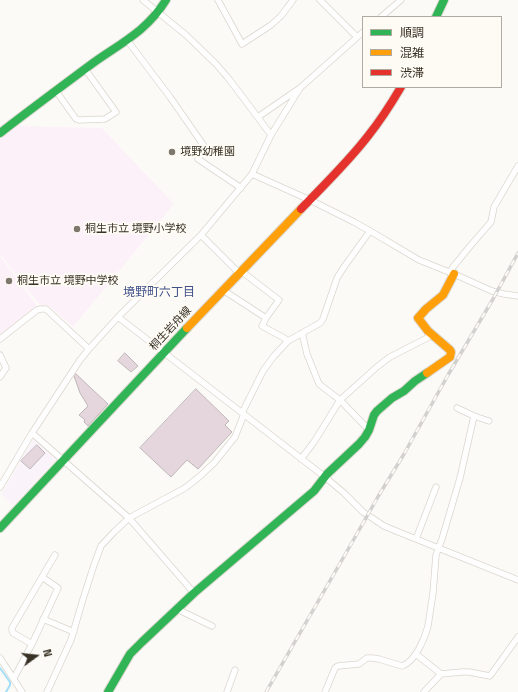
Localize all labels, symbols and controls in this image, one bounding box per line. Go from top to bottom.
legend [362,16,502,88]
text: 順調 [400,23,424,42]
text: 混雑 [400,43,424,62]
text: 渋滞 [400,63,424,82]
place label: 境野幼稚園 [180,145,235,159]
marker: 境野幼稚園 [167,147,177,157]
place label: 桐生市立 境野小学校 [85,222,186,236]
marker: 桐生市立 境野小学校 [72,224,82,234]
place label: 桐生市立 境野中学校 [17,274,118,288]
marker: 桐生市立 境野中学校 [4,276,14,286]
district label: 境野町六丁目 [123,286,195,300]
street label: 桐生岩舟線 [147,304,195,354]
north arrow [16,636,56,676]
text: N [39,647,56,659]

